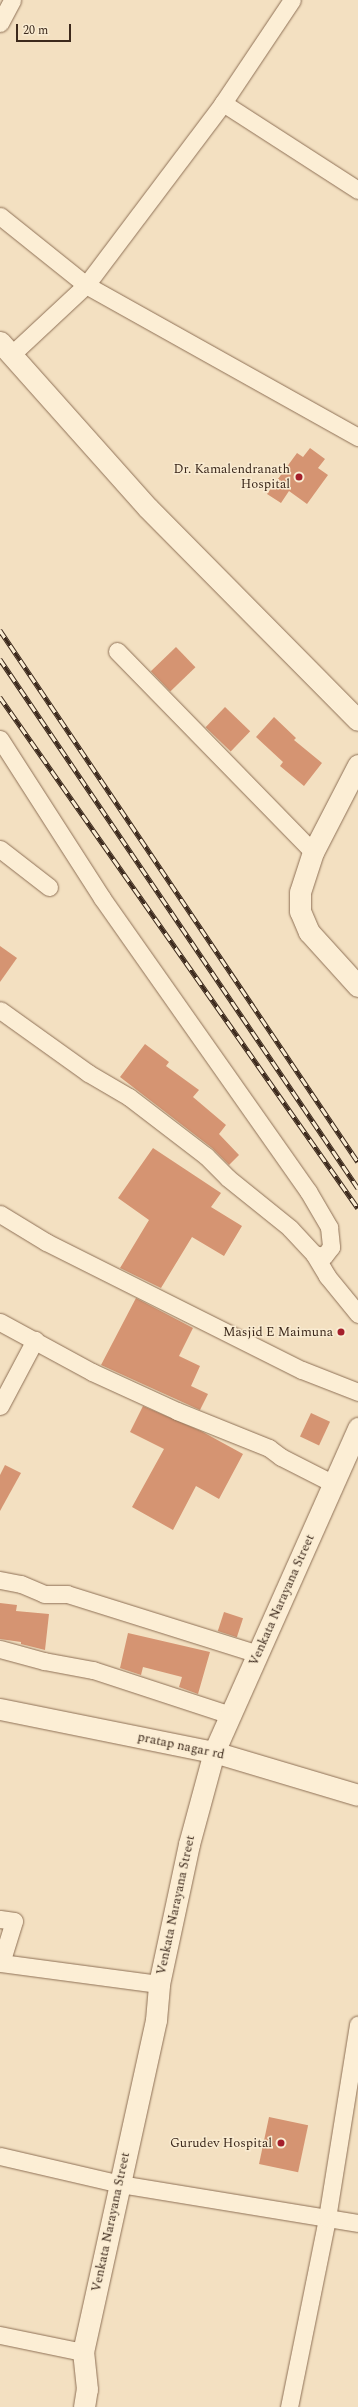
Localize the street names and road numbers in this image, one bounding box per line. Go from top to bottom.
street label: Venkata Narayana Street [246,1532,318,1668]
street label: pratap nagar rd [136,1729,226,1763]
street label: Venkata Narayana Street [154,1834,198,1976]
street label: Venkata Narayana Street [89,2151,133,2293]

